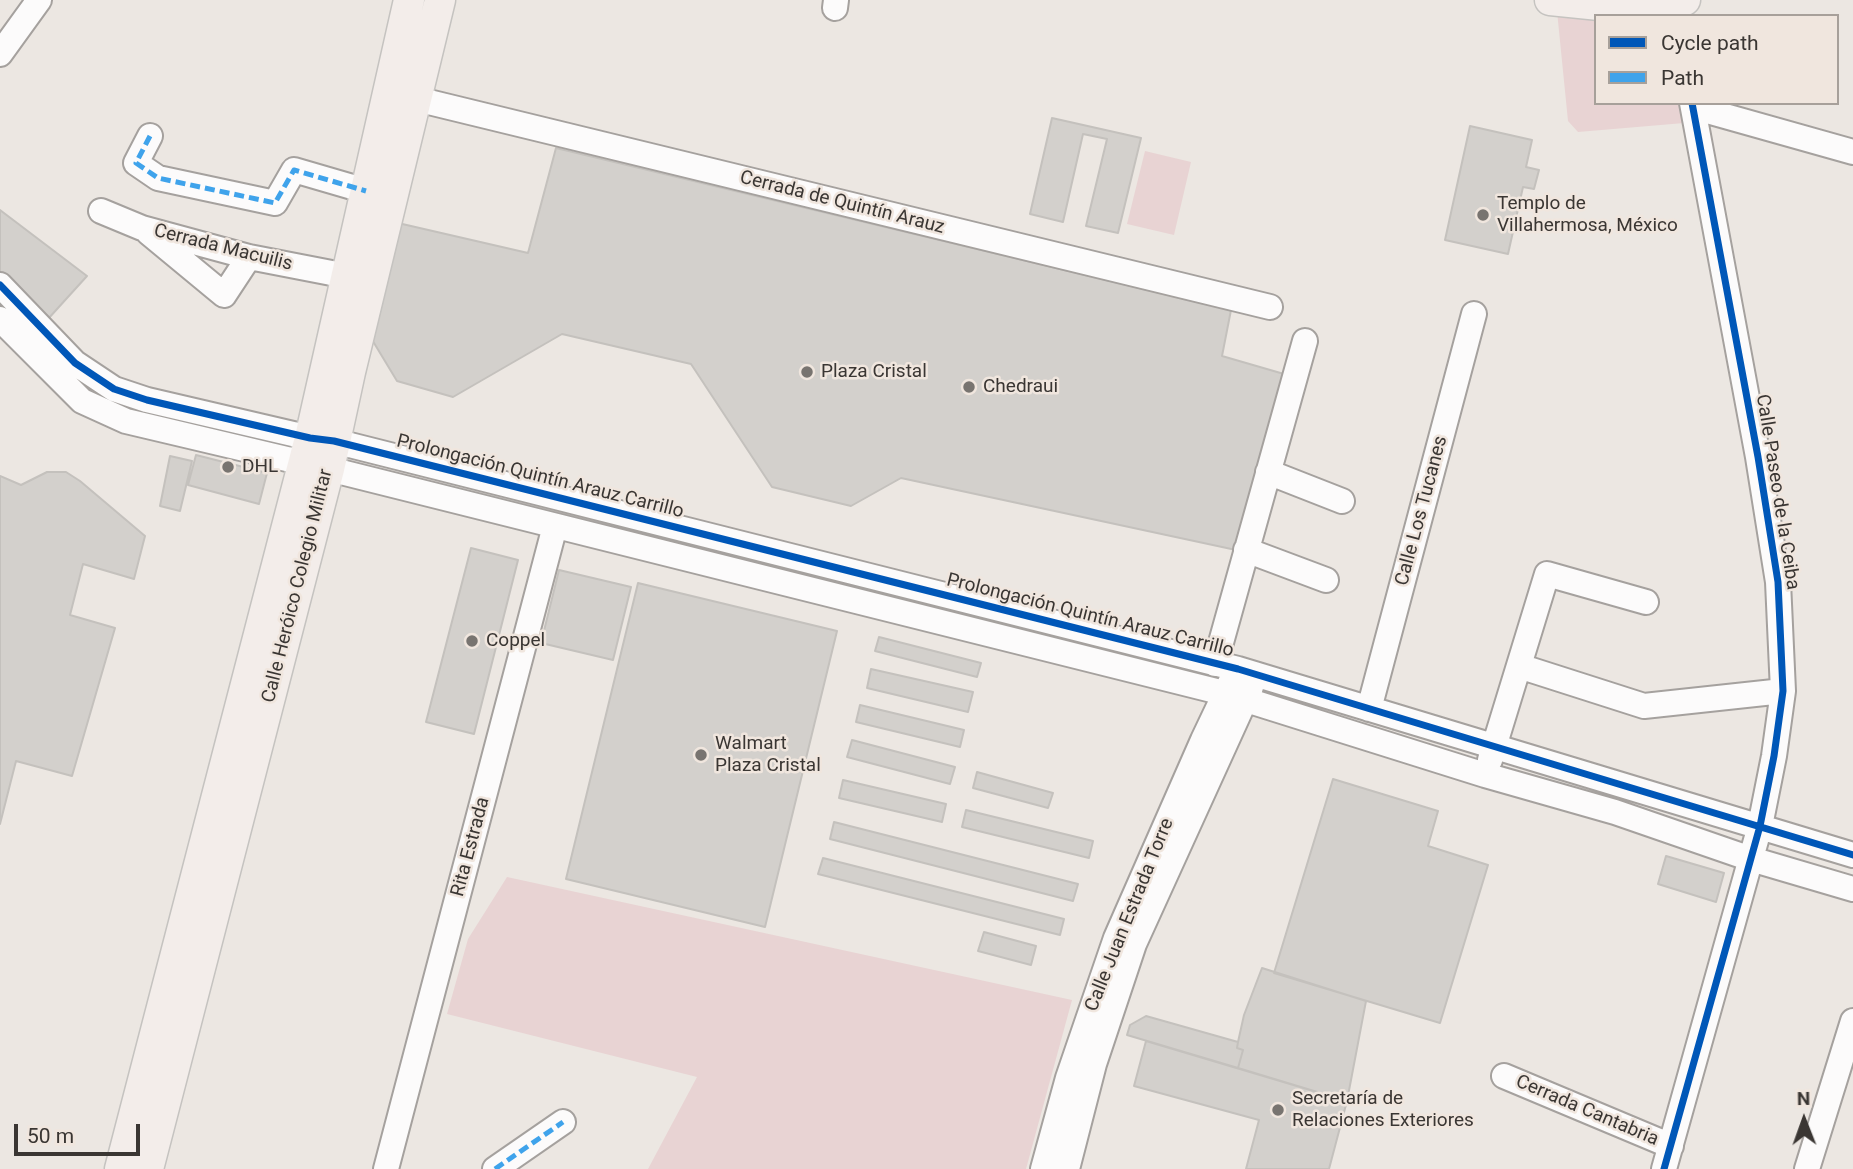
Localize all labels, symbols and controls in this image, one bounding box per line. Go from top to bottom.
legend [1594,14,1839,105]
text: Cycle path [1661,31,1759,55]
text: Path [1661,66,1704,90]
street label: Cerrada de Quintín Arauz [737,167,947,239]
place label: Templo de Villahermosa, México [1497,193,1678,237]
marker: Templo de Villahermosa, México [1475,207,1491,223]
street label: Cerrada Macuilis [151,220,295,276]
place label: Plaza Cristal [821,361,927,383]
marker: Plaza Cristal [799,364,815,380]
place label: Chedraui [983,376,1058,398]
marker: Chedraui [961,379,977,395]
street label: Calle Paseo de la Ceiba [1750,393,1804,591]
street label: Prolongación Quintín Arauz Carrillo [394,430,686,524]
street label: Calle Los Tucanes [1391,434,1453,588]
place label: DHL [242,456,278,478]
marker: DHL [220,459,236,475]
street label: Calle Heróico Colegio Militar [258,467,338,705]
street label: Prolongación Quintín Arauz Carrillo [944,569,1236,663]
place label: Coppel [486,630,545,652]
marker: Coppel [464,633,480,649]
place label: Walmart Plaza Cristal [715,733,821,777]
marker: Walmart Plaza Cristal [693,747,709,763]
street label: Rita Estrada [447,795,495,899]
street label: Calle Juan Estrada Torre [1081,815,1179,1015]
street label: Cerrada Cantabria [1512,1071,1662,1151]
north arrow [1769,1085,1839,1155]
text: N [1797,1087,1811,1110]
place label: Secretaría de Relaciones Exteriores [1292,1088,1474,1132]
marker: Secretaría de Relaciones Exteriores [1270,1102,1286,1118]
scale bar [18,1110,144,1154]
text: 50 m [27,1124,74,1148]

